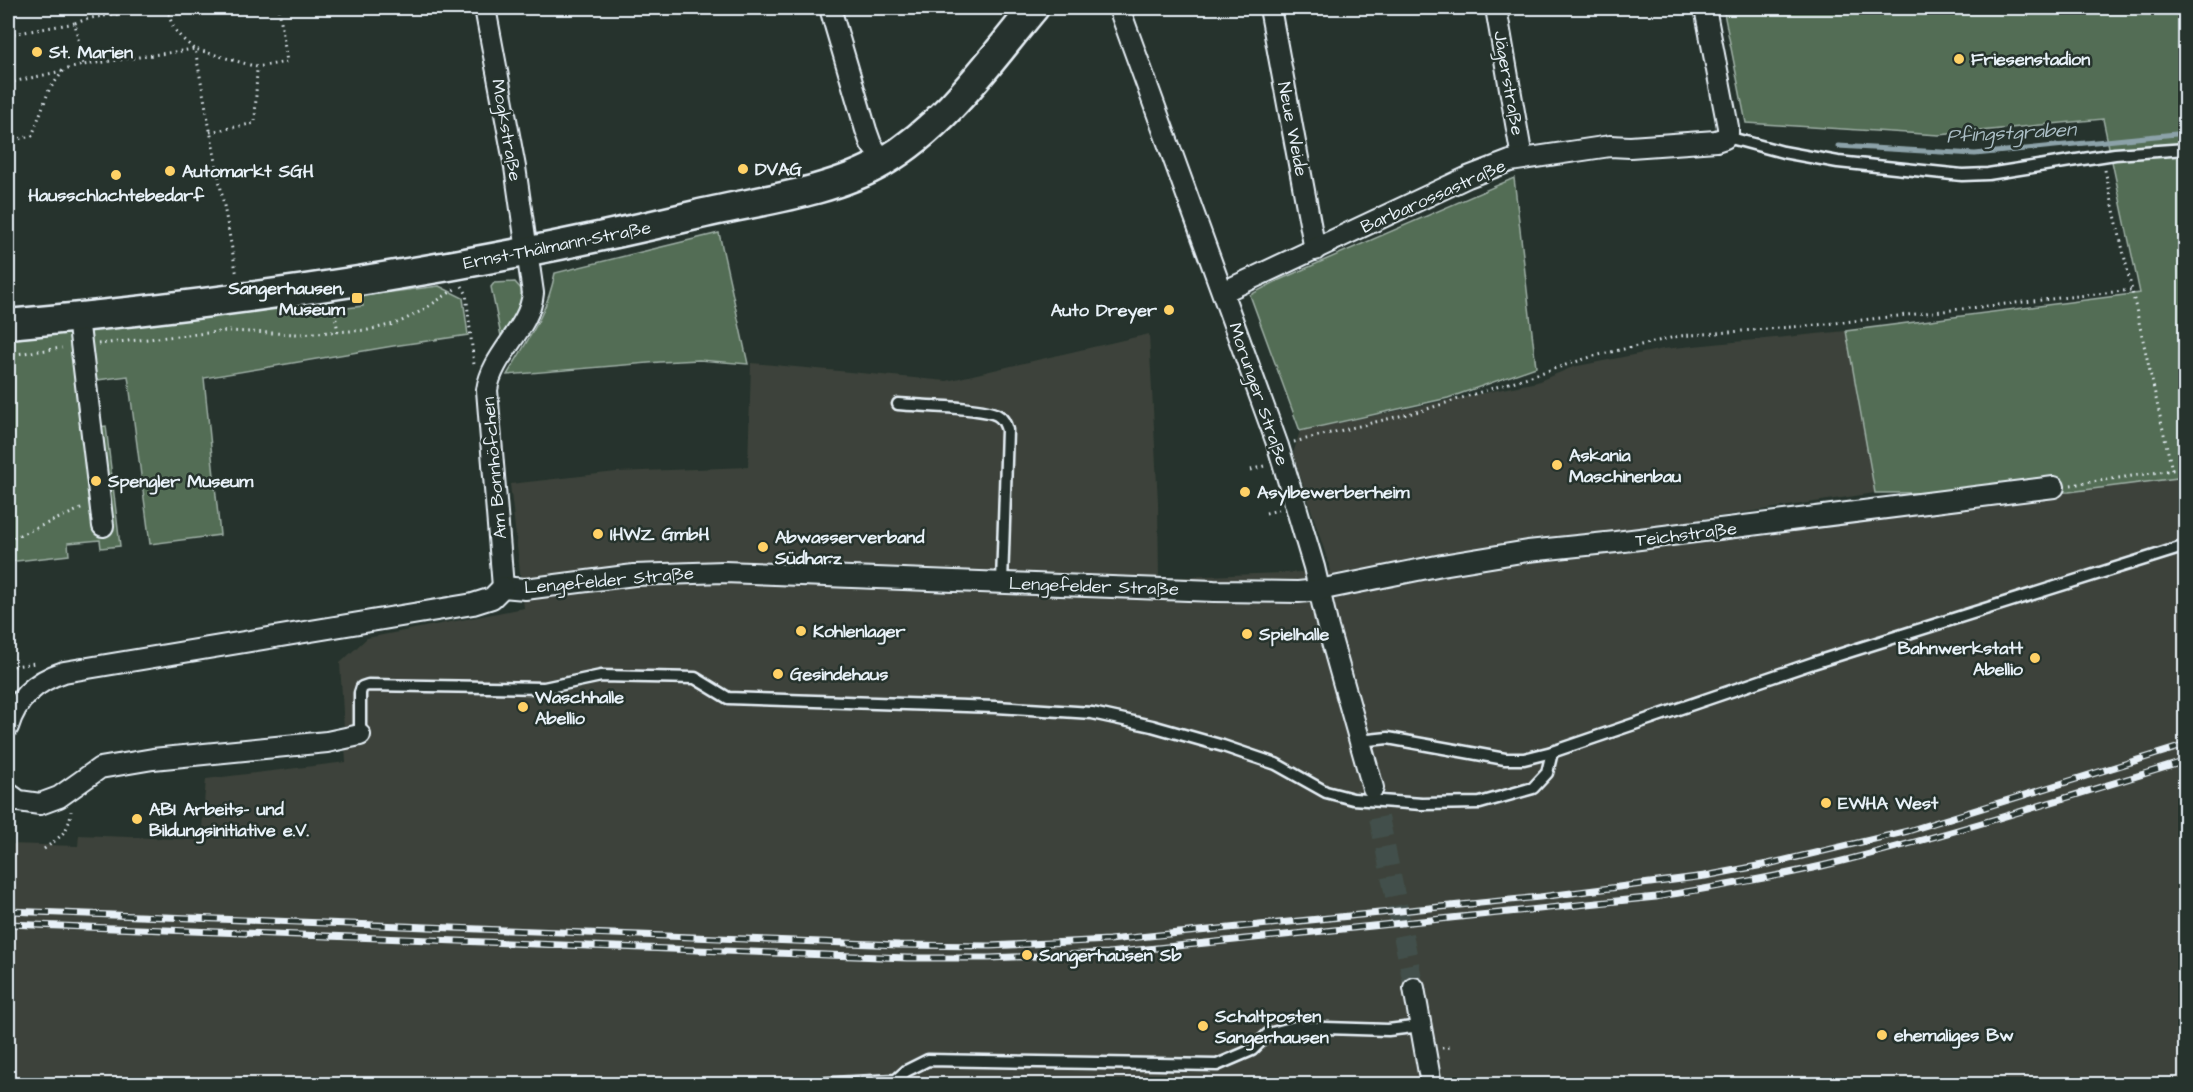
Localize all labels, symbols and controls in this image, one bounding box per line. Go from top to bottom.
street label: Jägerstraße [1486,29,1530,138]
place label: St. Marien [48,40,133,65]
marker: St. Marien [30,45,44,59]
place label: Friesenstadion [1971,47,2090,72]
marker: Friesenstadion [1952,52,1966,66]
street label: Mogkstraße [484,77,528,184]
street label: Neue Weide [1271,80,1314,179]
water label: Pfingstgraben [1946,116,2079,151]
street label: Barbarossastraße [1357,153,1510,240]
place label: DVAG [755,157,802,182]
place label: Automarkt SGH [182,159,314,184]
marker: DVAG [736,162,750,176]
marker: Automarkt SGH [163,164,177,178]
marker: Hausschlachtebedarf [109,168,123,182]
place label: Hausschlachtebedarf [28,183,205,208]
street label: Ernst-Thälmann-Straße [461,215,653,276]
place label: Sangerhausen, Museum [227,276,346,322]
marker: Sangerhausen, Museum [350,291,364,305]
place label: Auto Dreyer [1051,298,1157,324]
marker: Auto Dreyer [1162,303,1176,317]
street label: Morunger Straße [1221,319,1295,470]
street label: Am Bonnhöfchen [476,396,513,540]
place label: Askania Maschinenbau [1569,443,1681,489]
marker: Askania Maschinenbau [1550,458,1564,472]
place label: Spengler Museum [107,469,254,495]
marker: Spengler Museum [89,474,103,488]
place label: Asylbewerberheim [1257,480,1410,506]
marker: Asylbewerberheim [1238,485,1252,499]
street label: Teichstraße [1634,516,1738,553]
place label: IHWZ GmbH [610,522,709,547]
place label: Abwasserverband Südharz [774,525,925,571]
marker: IHWZ GmbH [591,527,605,541]
marker: Abwasserverband Südharz [756,540,770,554]
street label: Lengefelder Straße [523,561,695,601]
street label: Lengefelder Straße [1009,571,1180,603]
place label: Kohlenlager [813,619,906,645]
place label: Spielhalle [1258,622,1330,647]
marker: Kohlenlager [794,624,808,638]
marker: Spielhalle [1240,627,1254,641]
place label: Bahnwerkstatt Abellio [1898,636,2024,682]
marker: Bahnwerkstatt Abellio [2028,651,2042,665]
place label: Gesindehaus [790,662,888,687]
marker: Gesindehaus [771,667,785,681]
place label: Waschhalle Abellio [534,685,624,731]
marker: Waschhalle Abellio [516,700,530,714]
place label: EWHA West [1838,791,1939,816]
marker: EWHA West [1819,796,1833,810]
place label: ABI Arbeits- und Bildungsinitiative e.V. [149,797,309,844]
marker: ABI Arbeits- und Bildungsinitiative e.V. [130,812,144,826]
place label: Sangerhausen Sb [1038,943,1182,969]
marker: Sangerhausen Sb [1020,948,1034,962]
place label: Schaltposten Sangerhausen [1214,1004,1329,1051]
marker: Schaltposten Sangerhausen [1196,1019,1210,1033]
place label: ehemaliges Bw [1894,1023,2014,1049]
marker: ehemaliges Bw [1875,1028,1889,1042]

